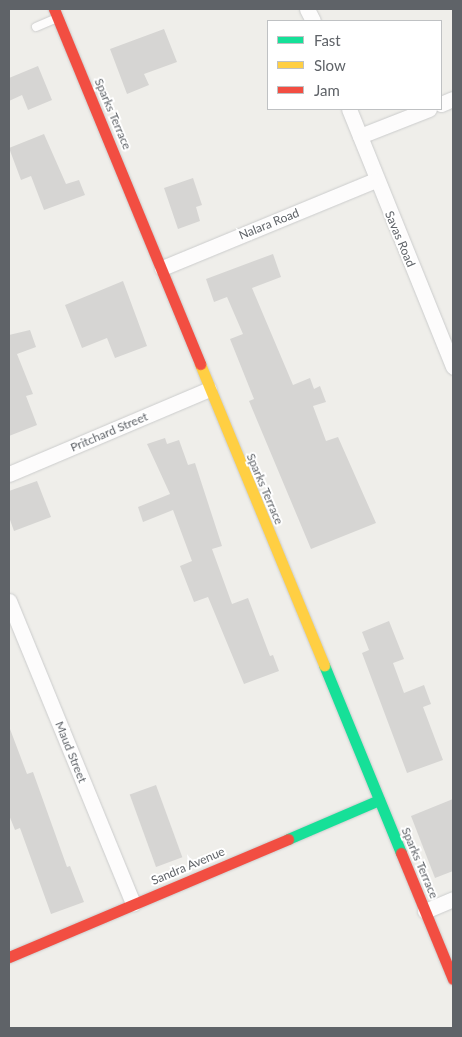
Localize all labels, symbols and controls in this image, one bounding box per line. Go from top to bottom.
legend [267,20,442,110]
text: Fast [314,31,341,49]
text: Slow [314,56,346,74]
street label: Sparks Terrace [91,76,135,152]
text: Jam [314,81,340,99]
street label: Nalara Road [237,205,301,243]
street label: Savas Road [382,209,418,269]
street label: Pritchard Street [68,409,150,455]
street label: Sparks Terrace [243,451,287,527]
street label: Maud Street [52,719,90,785]
street label: Sparks Terrace [398,825,442,901]
street label: Sandra Avenue [149,844,227,888]

